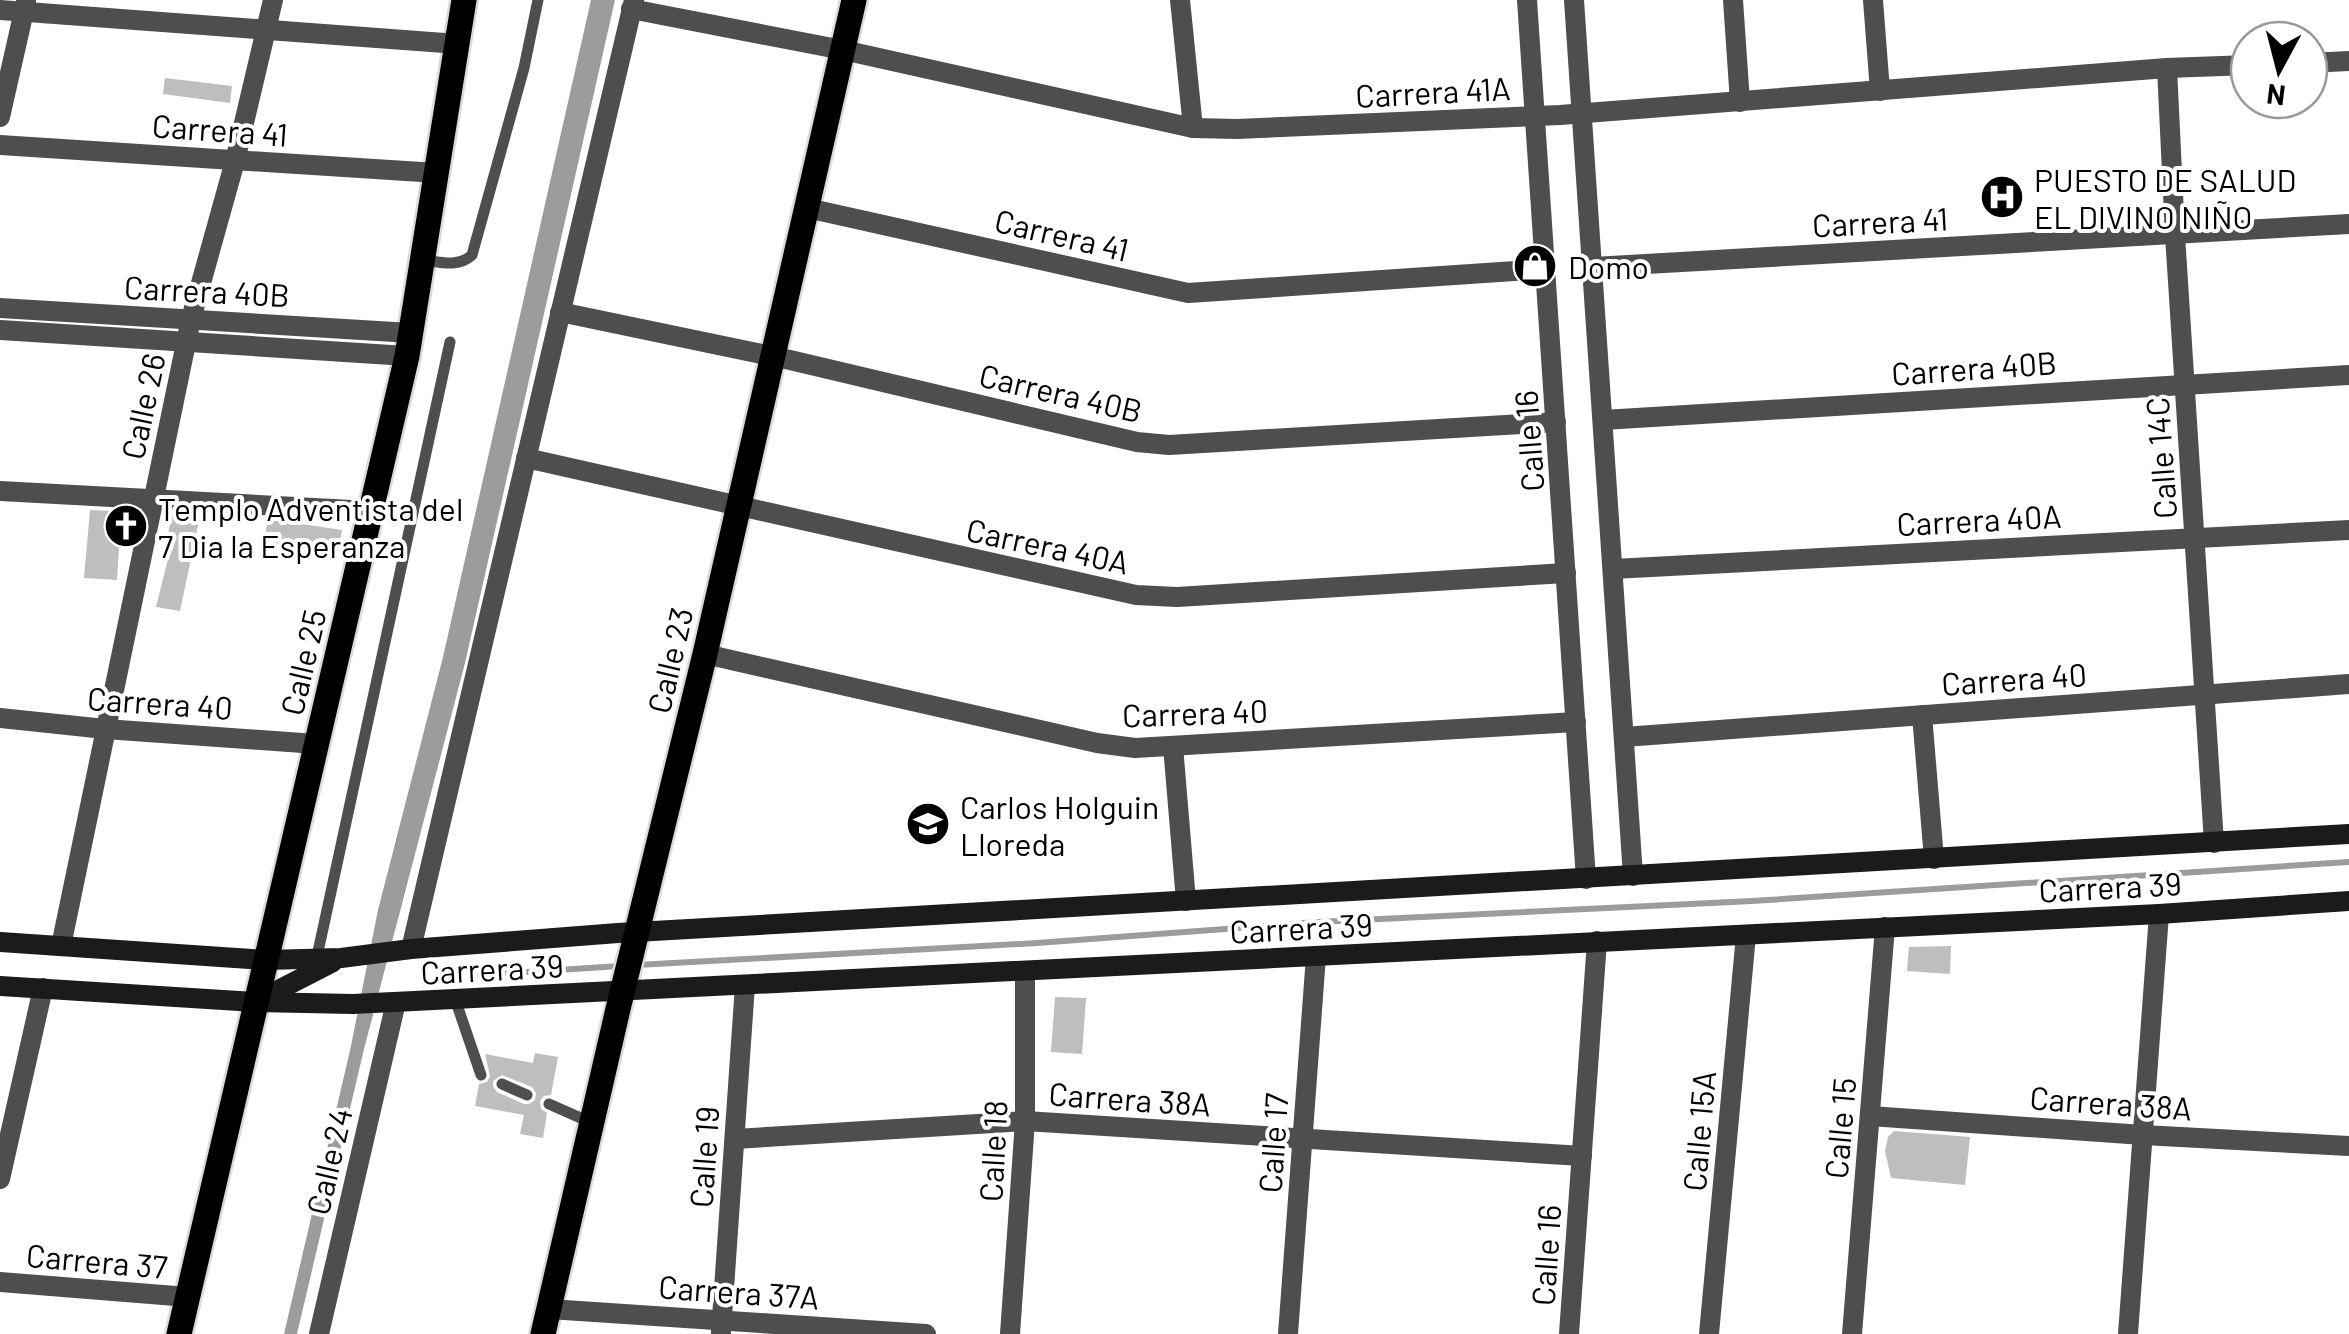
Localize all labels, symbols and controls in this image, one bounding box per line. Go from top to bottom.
north arrow [2229,20,2329,120]
street label: Carrera 41A [1354,68,1512,114]
text: N [2265,78,2287,114]
street label: Carrera 41 [151,105,289,153]
place label: PUESTO DE SALUD EL DIVINO NIÑO [2034,160,2296,235]
hospital icon: PUESTO DE SALUD EL DIVINO NIÑO [1979,174,2025,220]
street label: Carrera 41 [1811,198,1949,244]
street label: Carrera 41 [991,200,1133,268]
shop icon: Domo [1512,243,1558,289]
place label: Domo [1568,247,1649,285]
street label: Carrera 40B [123,267,291,313]
street label: Carrera 40B [1890,342,2058,392]
street label: Calle 26 [112,350,172,462]
street label: Carrera 40B [976,355,1146,429]
street label: Calle 16 [1506,389,1550,493]
street label: Calle 14C [2137,396,2183,520]
place label: Templo Adventista del 7 Dia la Esperanza [158,489,463,564]
street label: Carrera 40A [1896,496,2062,542]
church icon: Templo Adventista del 7 Dia la Esperanza [103,503,149,549]
street label: Carrera 40A [963,509,1133,581]
street label: Calle 23 [638,604,700,716]
street label: Calle 25 [271,605,333,719]
street label: Carrera 40 [1940,654,2088,702]
street label: Carrera 40 [86,678,234,726]
street label: Carrera 40 [1121,690,1269,734]
place label: Carlos Holguin Lloreda [960,787,1159,862]
school or university icon: Carlos Holguin Lloreda [905,801,951,847]
street label: Carrera 39 [2037,863,2183,909]
street label: Carrera 39 [1228,904,1374,950]
street label: Carrera 39 [419,945,565,991]
street label: Calle 15A [1674,1069,1722,1193]
street label: Carrera 38A [1048,1073,1212,1123]
street label: Calle 15 [1816,1076,1862,1180]
street label: Carrera 38A [2029,1077,2193,1127]
street label: Calle 17 [1250,1092,1294,1194]
street label: Calle 18 [970,1099,1014,1203]
street label: Calle 24 [297,1104,359,1218]
street label: Calle 19 [681,1105,725,1209]
street label: Calle 16 [1523,1203,1567,1307]
street label: Carrera 37 [25,1235,169,1285]
street label: Carrera 37A [657,1266,821,1316]

